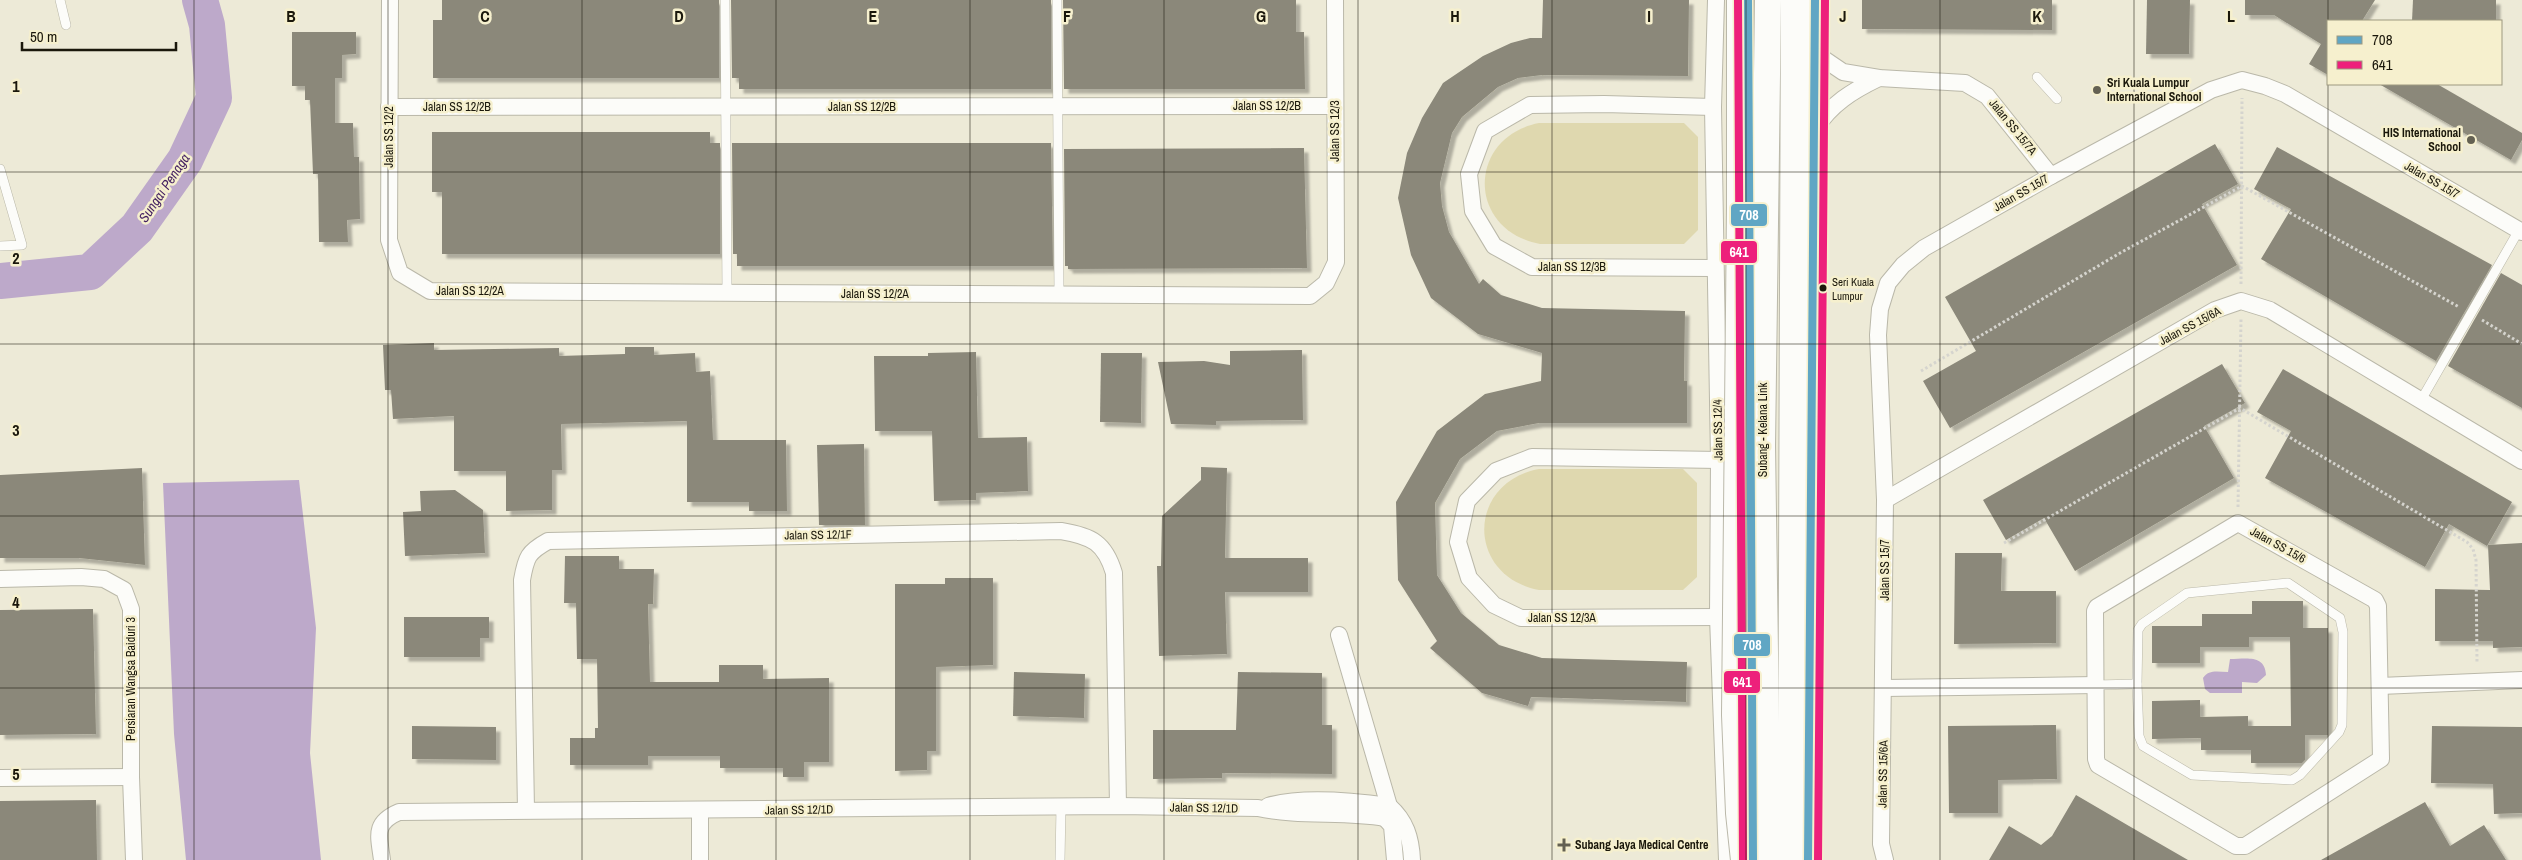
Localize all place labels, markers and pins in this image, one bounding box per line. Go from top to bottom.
place label: Sri Kuala Lumpur International School [2107,75,2202,105]
marker: Sri Kuala Lumpur International School [2091,84,2103,96]
place label: HIS International School [2383,125,2461,155]
marker: HIS International School [2465,134,2477,146]
place label: Seri Kuala Lumpur [1832,275,1874,303]
marker: Seri Kuala Lumpur [1818,283,1828,293]
place label: Subang Jaya Medical Centre [1575,837,1709,853]
marker: Subang Jaya Medical Centre [1557,838,1571,852]

